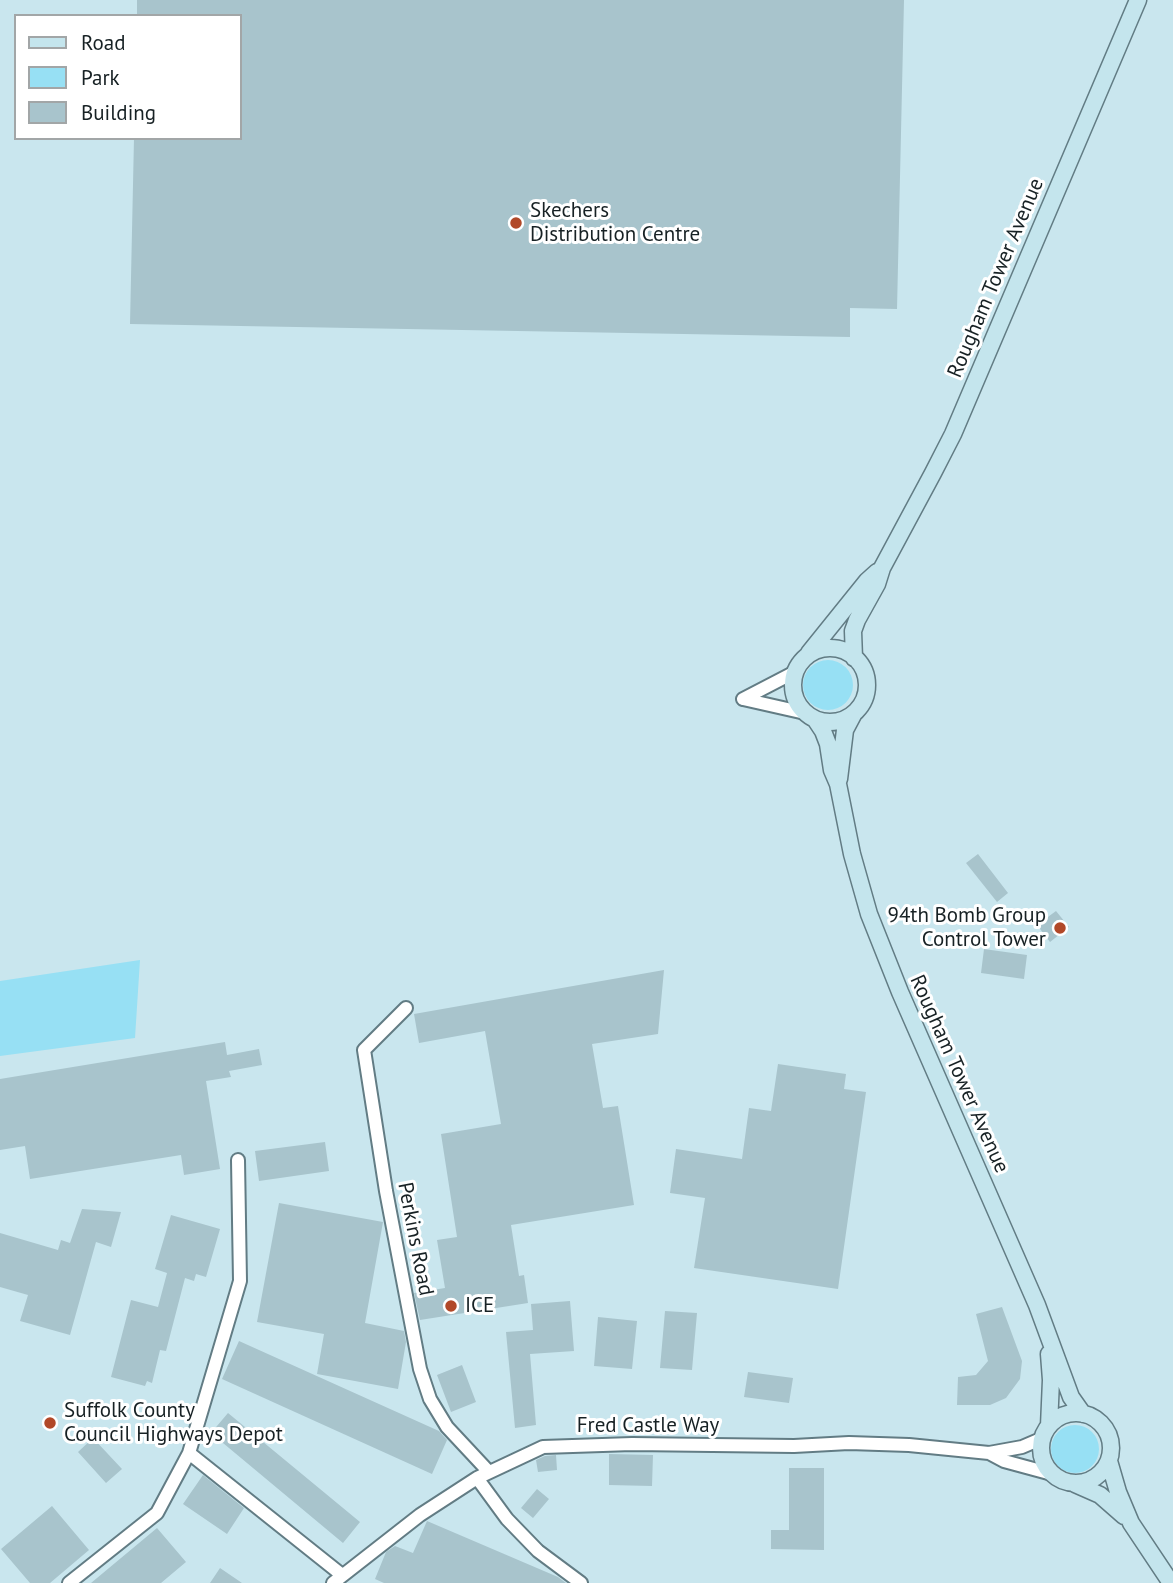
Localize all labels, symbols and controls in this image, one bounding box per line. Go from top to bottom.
legend [14,14,242,140]
text: Road [81,29,125,56]
text: Park [81,64,120,91]
text: Building [81,99,156,126]
street label: Rougham Tower Avenue [943,175,1049,381]
place label: Skechers Distribution Centre [530,198,700,248]
marker: Skechers Distribution Centre [508,215,524,231]
place label: 94th Bomb Group Control Tower [887,903,1046,953]
marker: 94th Bomb Group Control Tower [1052,920,1068,936]
street label: Rougham Tower Avenue [904,971,1014,1177]
street label: Perkins Road [392,1180,438,1298]
place label: ICE [465,1293,494,1319]
marker: ICE [443,1298,459,1314]
place label: Suffolk County Council Highways Depot [64,1398,283,1448]
street label: Fred Castle Way [577,1413,719,1439]
marker: Suffolk County Council Highways Depot [42,1415,58,1431]

